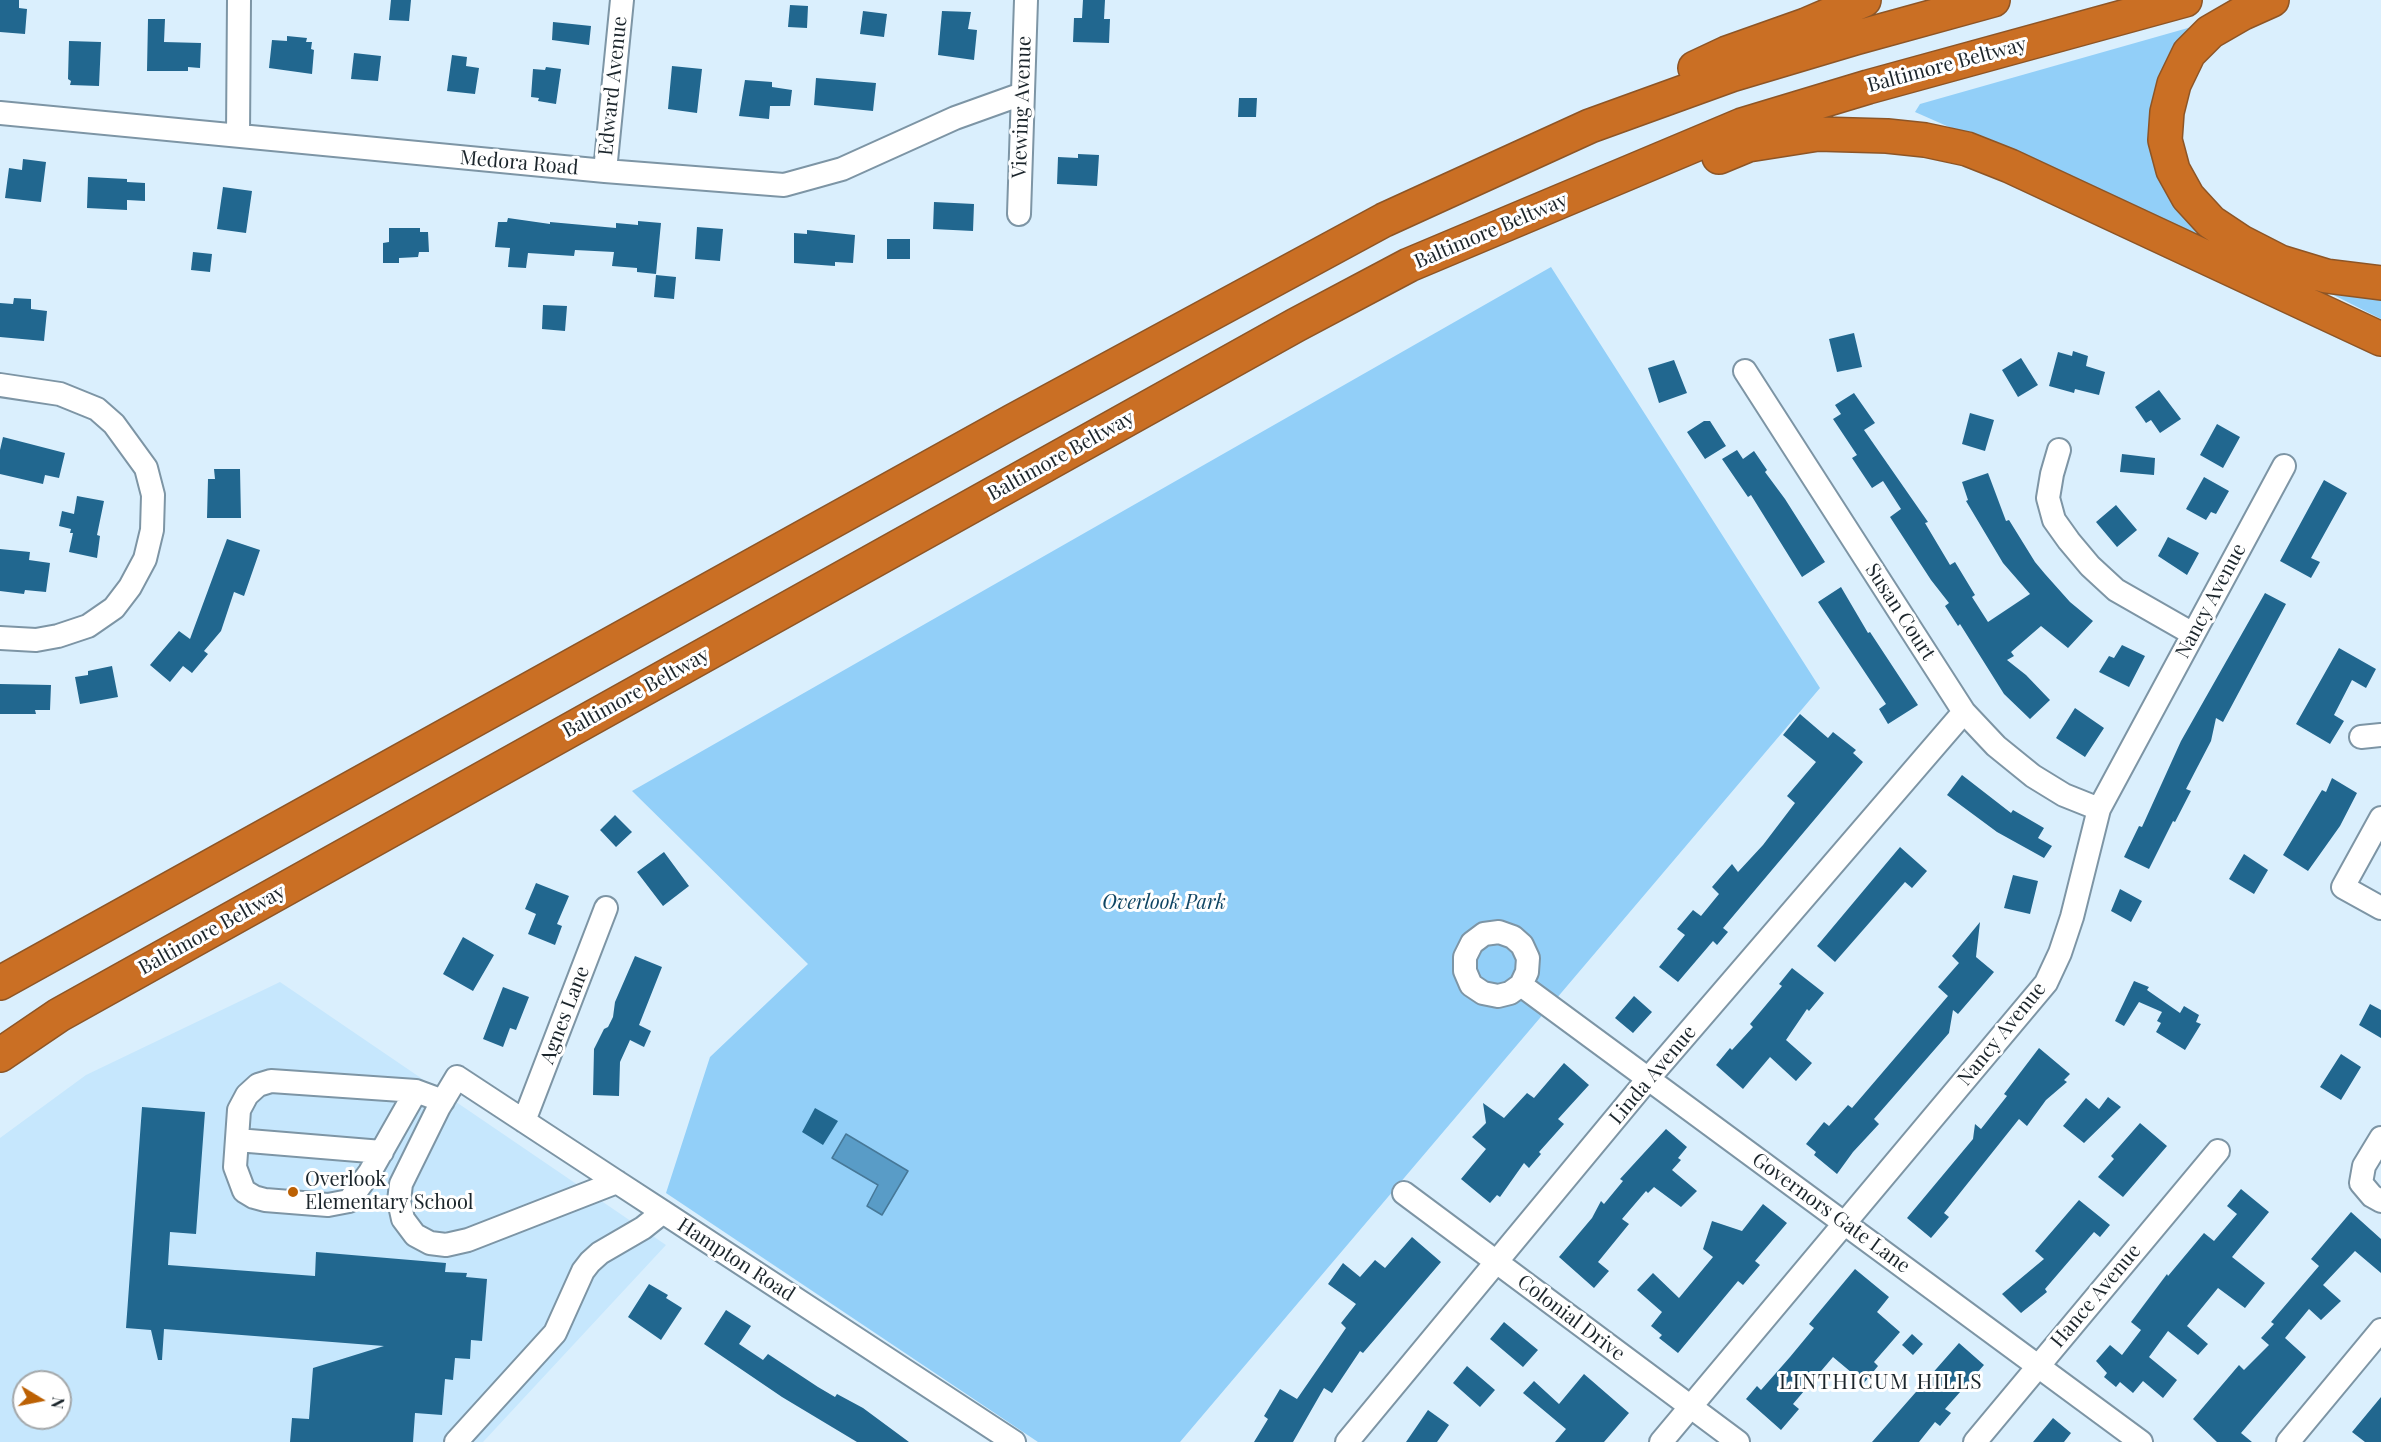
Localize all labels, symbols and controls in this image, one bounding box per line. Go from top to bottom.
street label: Edward Avenue [594,15,632,157]
street label: Baltimore Beltway [1865,32,2029,98]
street label: Viewing Avenue [1008,35,1036,179]
street label: Medora Road [459,146,579,180]
street label: Baltimore Beltway [1411,188,1571,274]
street label: Baltimore Beltway [983,406,1139,506]
street label: Nancy Avenue [2171,540,2251,662]
street label: Susan Court [1860,559,1940,665]
street label: Baltimore Beltway [558,643,714,743]
street label: Baltimore Beltway [134,880,290,980]
park label: Overlook Park [1102,891,1226,915]
street label: Agnes Lane [535,963,595,1067]
street label: Nancy Avenue [1953,977,2051,1091]
street label: Linda Avenue [1605,1021,1701,1129]
street label: Governors Gate Lane [1747,1148,1915,1278]
place label: Overlook Elementary School [305,1168,473,1215]
marker: Overlook Elementary School [286,1185,300,1199]
street label: Hampton Road [673,1213,799,1307]
street label: Hance Avenue [2046,1239,2146,1353]
street label: Colonial Drive [1513,1270,1629,1366]
district label: LINTHICUM HILLS [1779,1369,1983,1395]
north arrow [12,1370,72,1430]
text: N [47,1395,70,1410]

